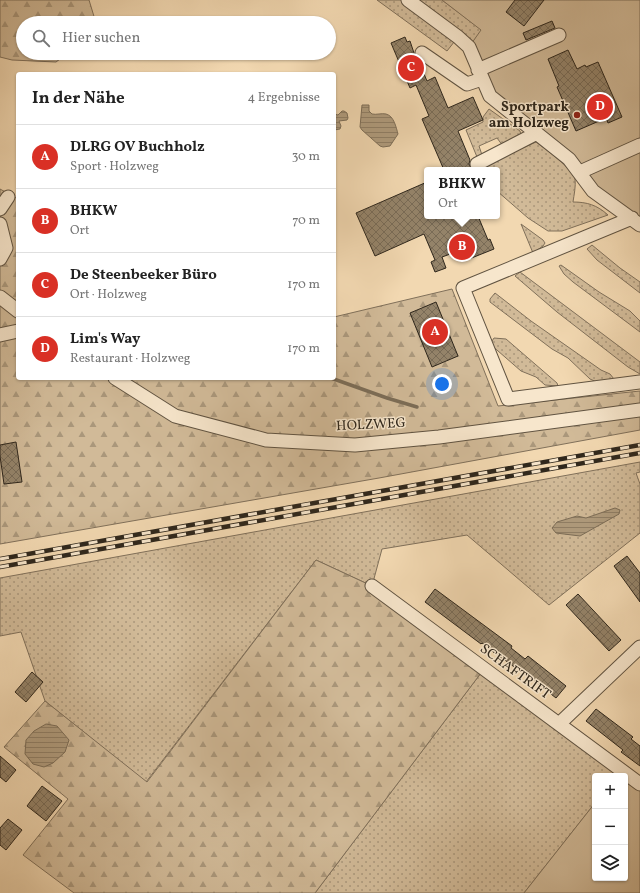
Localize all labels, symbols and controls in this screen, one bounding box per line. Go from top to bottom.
search box [16,16,336,60]
icon: search [30,27,52,49]
text: Hier suchen [62,28,140,49]
pin: C [398,53,424,83]
text: In der Nähe [32,87,125,110]
text: 4 Ergebnisse [247,89,320,107]
pin: D [587,92,613,122]
place label: Sportpark am Holzweg [489,98,570,133]
marker: Sportpark am Holzweg [572,110,582,120]
text: DLRG OV Buchholz [70,137,205,158]
text: A [40,148,50,166]
text: 30 m [292,148,320,166]
text: Sport · Holzweg [70,158,159,176]
popup [424,167,500,219]
text: BHKW [438,174,486,195]
text: Ort [438,195,458,213]
text: BHKW [70,201,117,222]
text: B [41,212,49,230]
text: 70 m [292,212,320,230]
text: Ort [70,222,90,240]
pin: B [449,232,475,262]
text: De Steenbeeker Büro [70,265,217,286]
text: C [41,276,49,294]
text: 170 m [287,276,320,294]
text: Ort · Holzweg [70,286,147,304]
pin: A [422,317,448,347]
text: Lim's Way [70,329,140,350]
text: D [40,340,50,358]
text: 170 m [287,340,320,358]
text: Restaurant · Holzweg [70,350,190,368]
your location [432,374,452,394]
street label: HOLZWEG [336,414,406,436]
street label: SCHAFTRIFT [476,640,554,704]
map controls [592,773,628,881]
button: + [592,773,628,809]
button: − [592,809,628,845]
button: layers [592,845,628,881]

